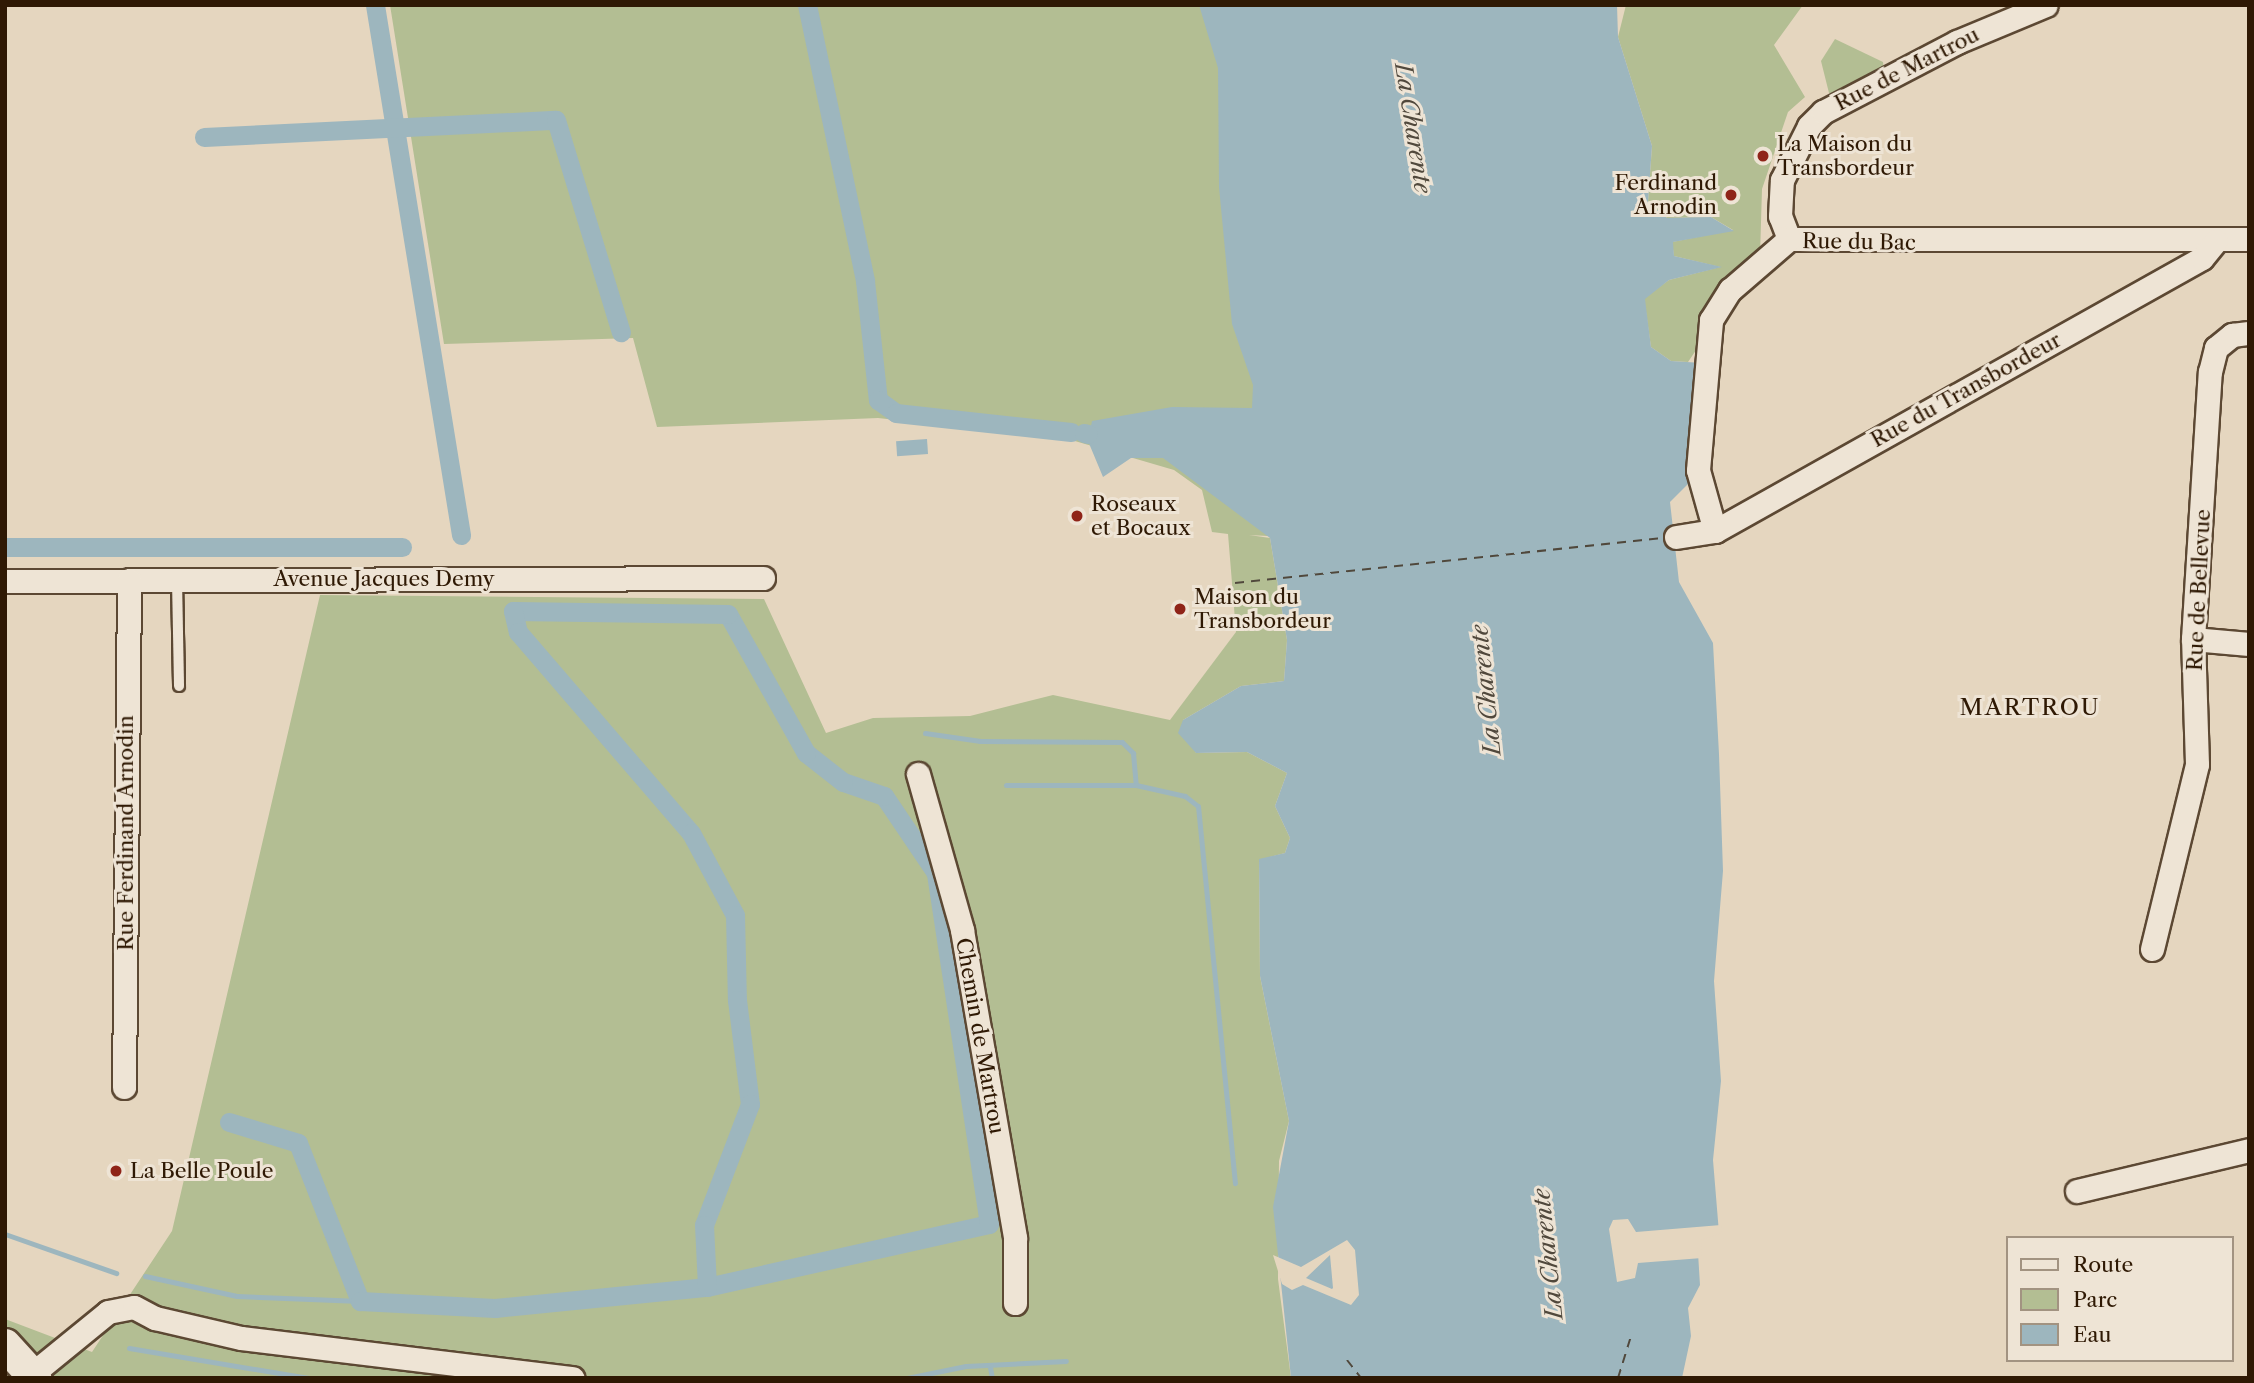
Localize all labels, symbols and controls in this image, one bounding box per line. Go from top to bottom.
street label: Rue de Martrou [1831,22,1983,116]
water label: La Charente [1389,61,1437,195]
place label: La Maison du Transbordeur [1777,131,1914,181]
marker: La Maison du Transbordeur [1755,148,1771,164]
place label: Ferdinand Arnodin [1615,170,1717,220]
marker: Ferdinand Arnodin [1723,187,1739,203]
street label: Rue du Bac [1802,228,1916,256]
street label: Rue du Transbordeur [1866,327,2066,453]
place label: Roseaux et Bocaux [1091,491,1191,541]
marker: Roseaux et Bocaux [1069,508,1085,524]
street label: Rue de Bellevue [2182,508,2216,672]
street label: Avenue Jacques Demy [273,566,495,592]
place label: Maison du Transbordeur [1194,584,1331,634]
marker: Maison du Transbordeur [1172,601,1188,617]
water label: La Charente [1465,623,1507,757]
district label: MARTROU [1960,693,2100,721]
street label: Rue Ferdinand Arnodin [113,715,139,951]
street label: Chemin de Martrou [950,936,1010,1136]
place label: La Belle Poule [130,1158,274,1184]
marker: La Belle Poule [108,1163,124,1179]
water label: La Charente [1527,1187,1569,1321]
legend [2006,1236,2233,1362]
text: Route [2073,1252,2133,1277]
text: Parc [2073,1287,2117,1312]
text: Eau [2073,1322,2112,1347]

